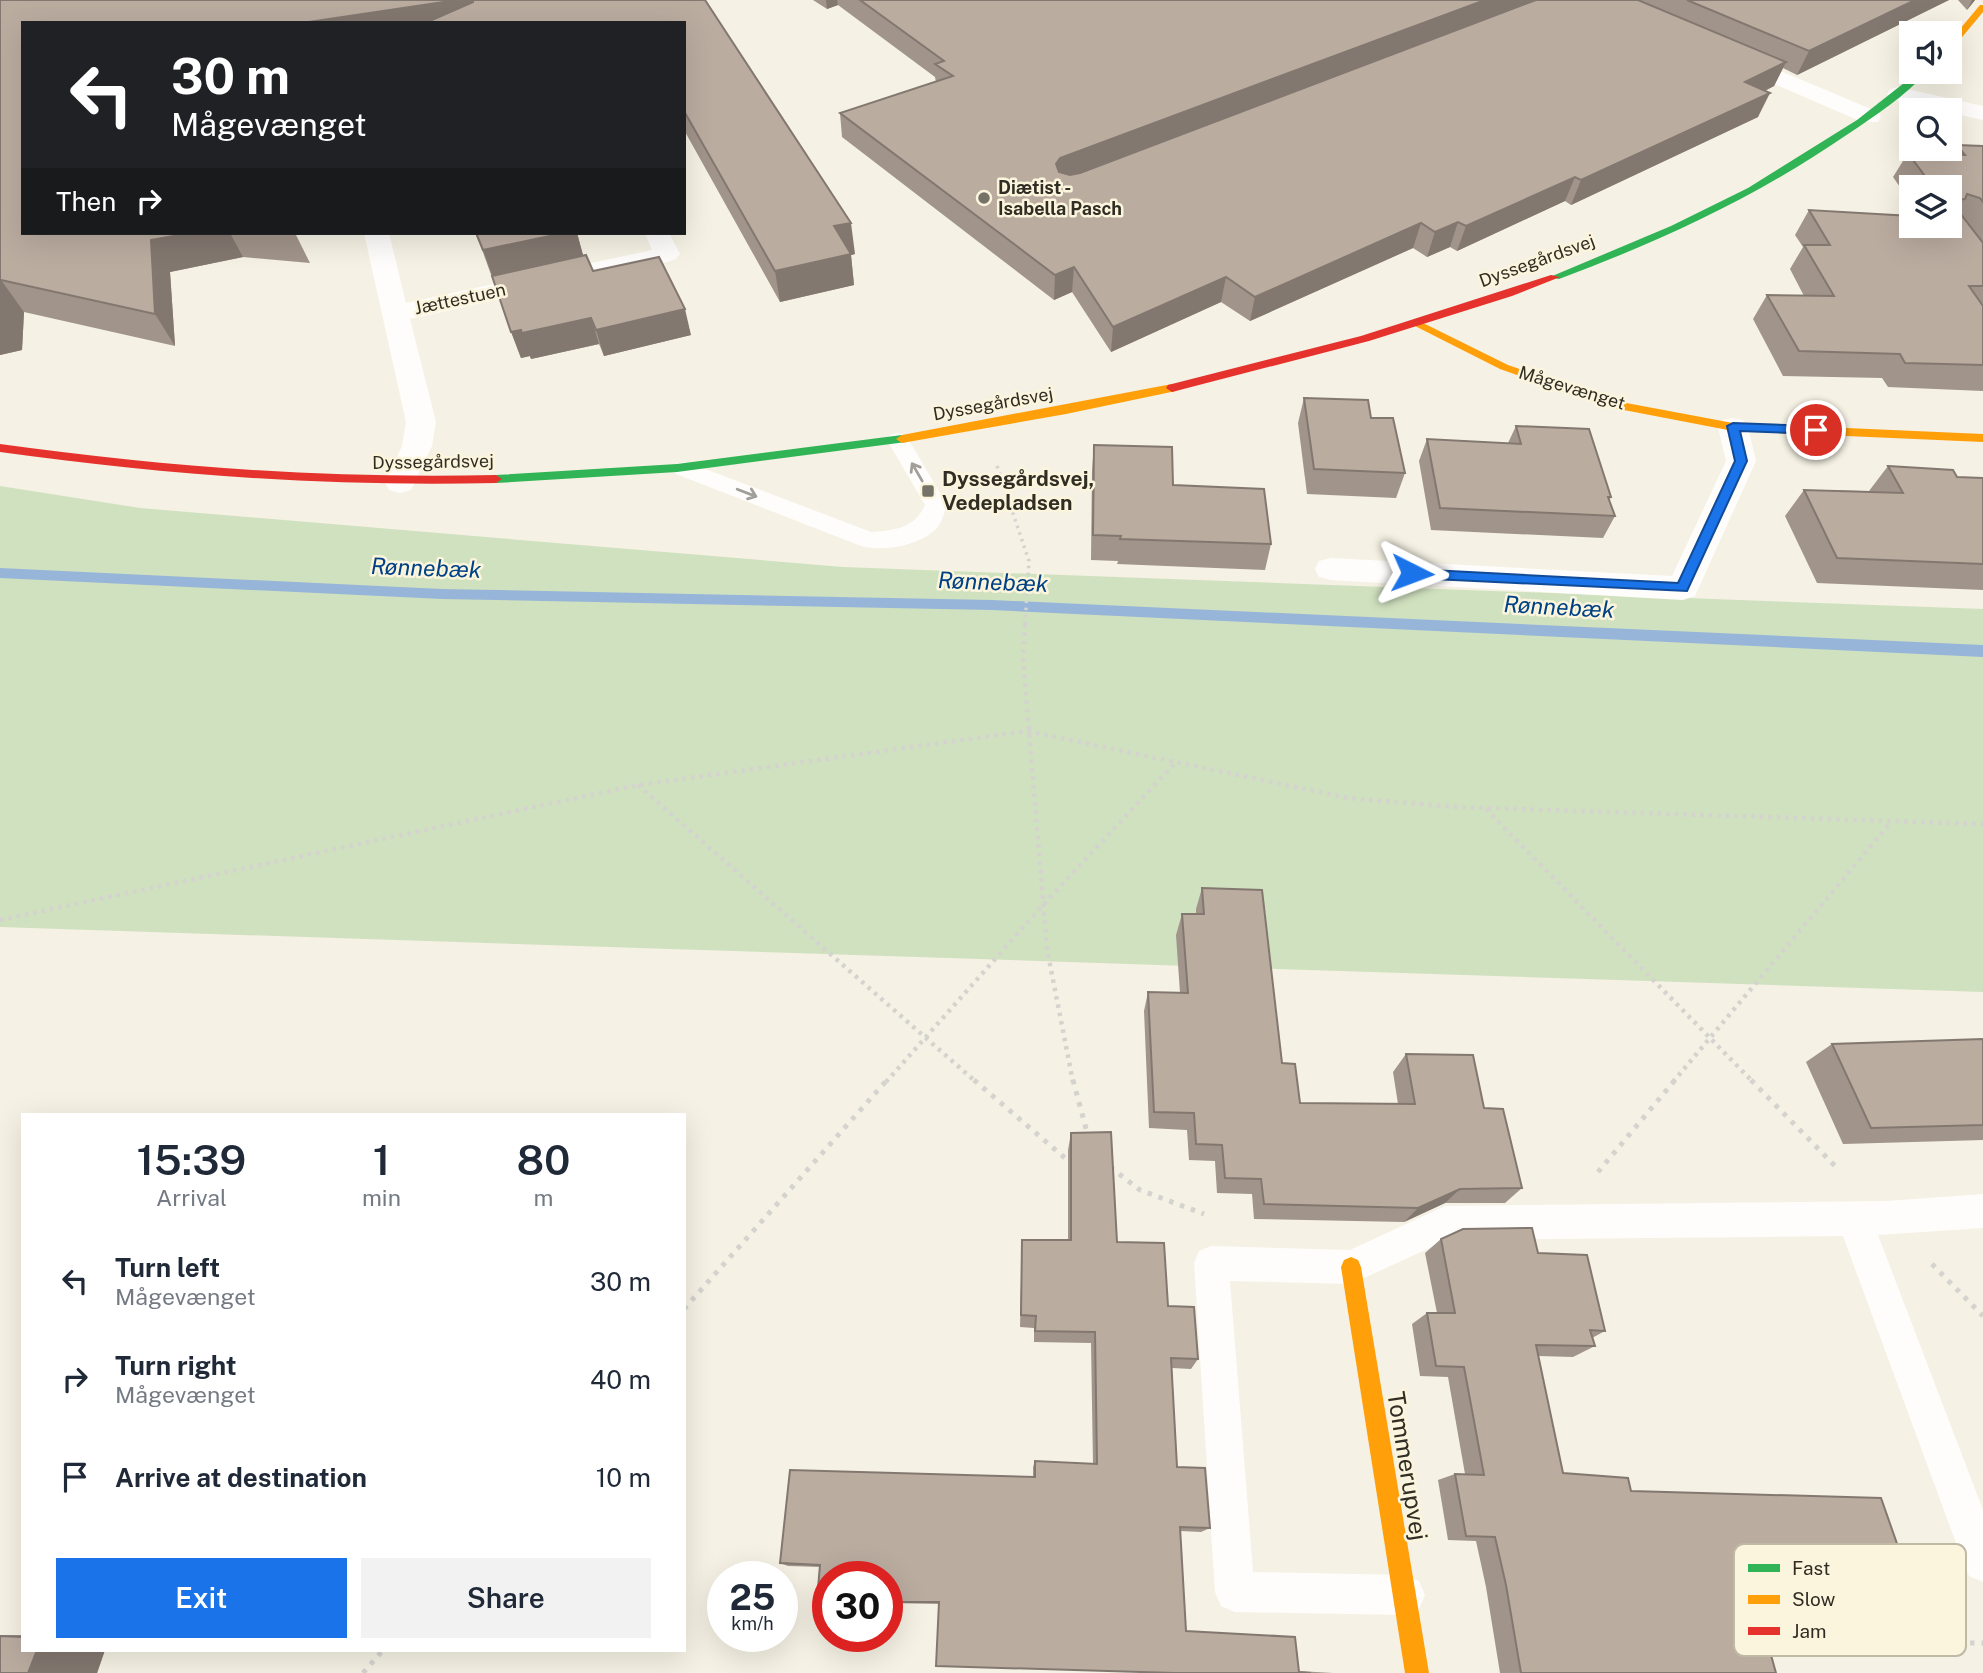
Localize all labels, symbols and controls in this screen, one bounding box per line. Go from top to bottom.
map controls [1899,21,1962,238]
button: sound [1899,21,1962,84]
text: 30 m [171,47,290,105]
icon: left [56,49,147,140]
button: search [1899,98,1962,161]
text: Mågevænget [171,106,367,143]
button: layers [1899,175,1962,238]
place label: Diætist - Isabella Pasch [998,177,1122,219]
icon: right [130,182,168,220]
text: Then [56,186,116,217]
marker: Diætist - Isabella Pasch [976,190,992,206]
street label: Dyssegårdsvej [1476,230,1598,291]
street label: Jættestuen [412,279,508,318]
street label: Mågevænget [1516,361,1628,414]
street label: Dyssegårdsvej [931,383,1055,424]
pin [1786,400,1846,460]
icon: arrive [1797,411,1835,449]
street label: Dyssegårdsvej [372,450,494,473]
one-way arrow [909,462,923,482]
place label: Dyssegårdsvej, Vedepladsen [942,466,1094,515]
marker: Dyssegårdsvej, Vedepladsen [920,483,936,499]
one-way arrow [736,488,758,501]
position arrow [1375,536,1449,610]
water label: Rønnebæk [370,552,482,583]
water label: Rønnebæk [937,566,1049,597]
water label: Rønnebæk [1503,590,1616,623]
text: 15:39 [137,1135,246,1184]
text: 1 [373,1135,390,1184]
text: 80 [516,1135,570,1184]
text: Arrival [156,1184,227,1211]
text: min [362,1184,401,1211]
text: m [534,1184,553,1211]
text: Turn left [115,1252,220,1283]
icon: left [56,1262,94,1300]
text: 30 m [590,1266,651,1297]
text: Mågevænget [115,1283,256,1310]
text: Turn right [115,1350,237,1381]
icon: right [56,1360,94,1398]
text: 40 m [590,1364,651,1395]
text: Mågevænget [115,1381,256,1408]
street label: Tommerupvej [1382,1389,1434,1542]
icon: arrive [56,1458,94,1496]
text: Arrive at destination [115,1462,367,1493]
text: 10 m [596,1462,651,1493]
legend [1734,1544,1966,1656]
text: Fast [1792,1557,1830,1579]
button: Exit [56,1558,347,1638]
button: Share [361,1558,651,1638]
speed limit sign: 30 [812,1561,903,1652]
text: 25 [730,1577,775,1618]
text: Slow [1792,1588,1836,1610]
text: km/h [731,1613,774,1634]
text: Jam [1792,1620,1826,1642]

